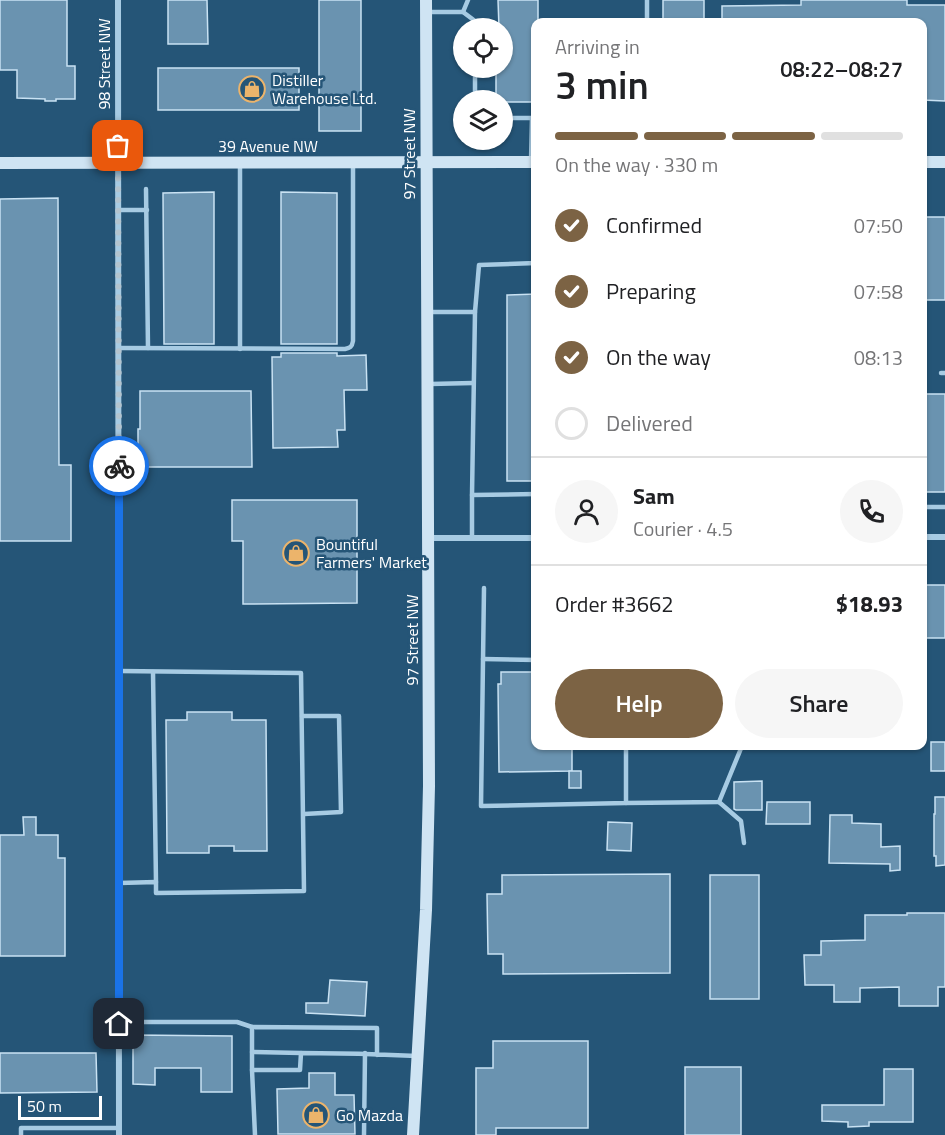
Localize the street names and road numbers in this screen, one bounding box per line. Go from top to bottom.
street label: 98 Street NW [92,18,116,110]
street label: 97 Street NW [397,108,421,200]
street label: 39 Avenue NW [218,134,318,158]
street label: 97 Street NW [400,594,424,686]

